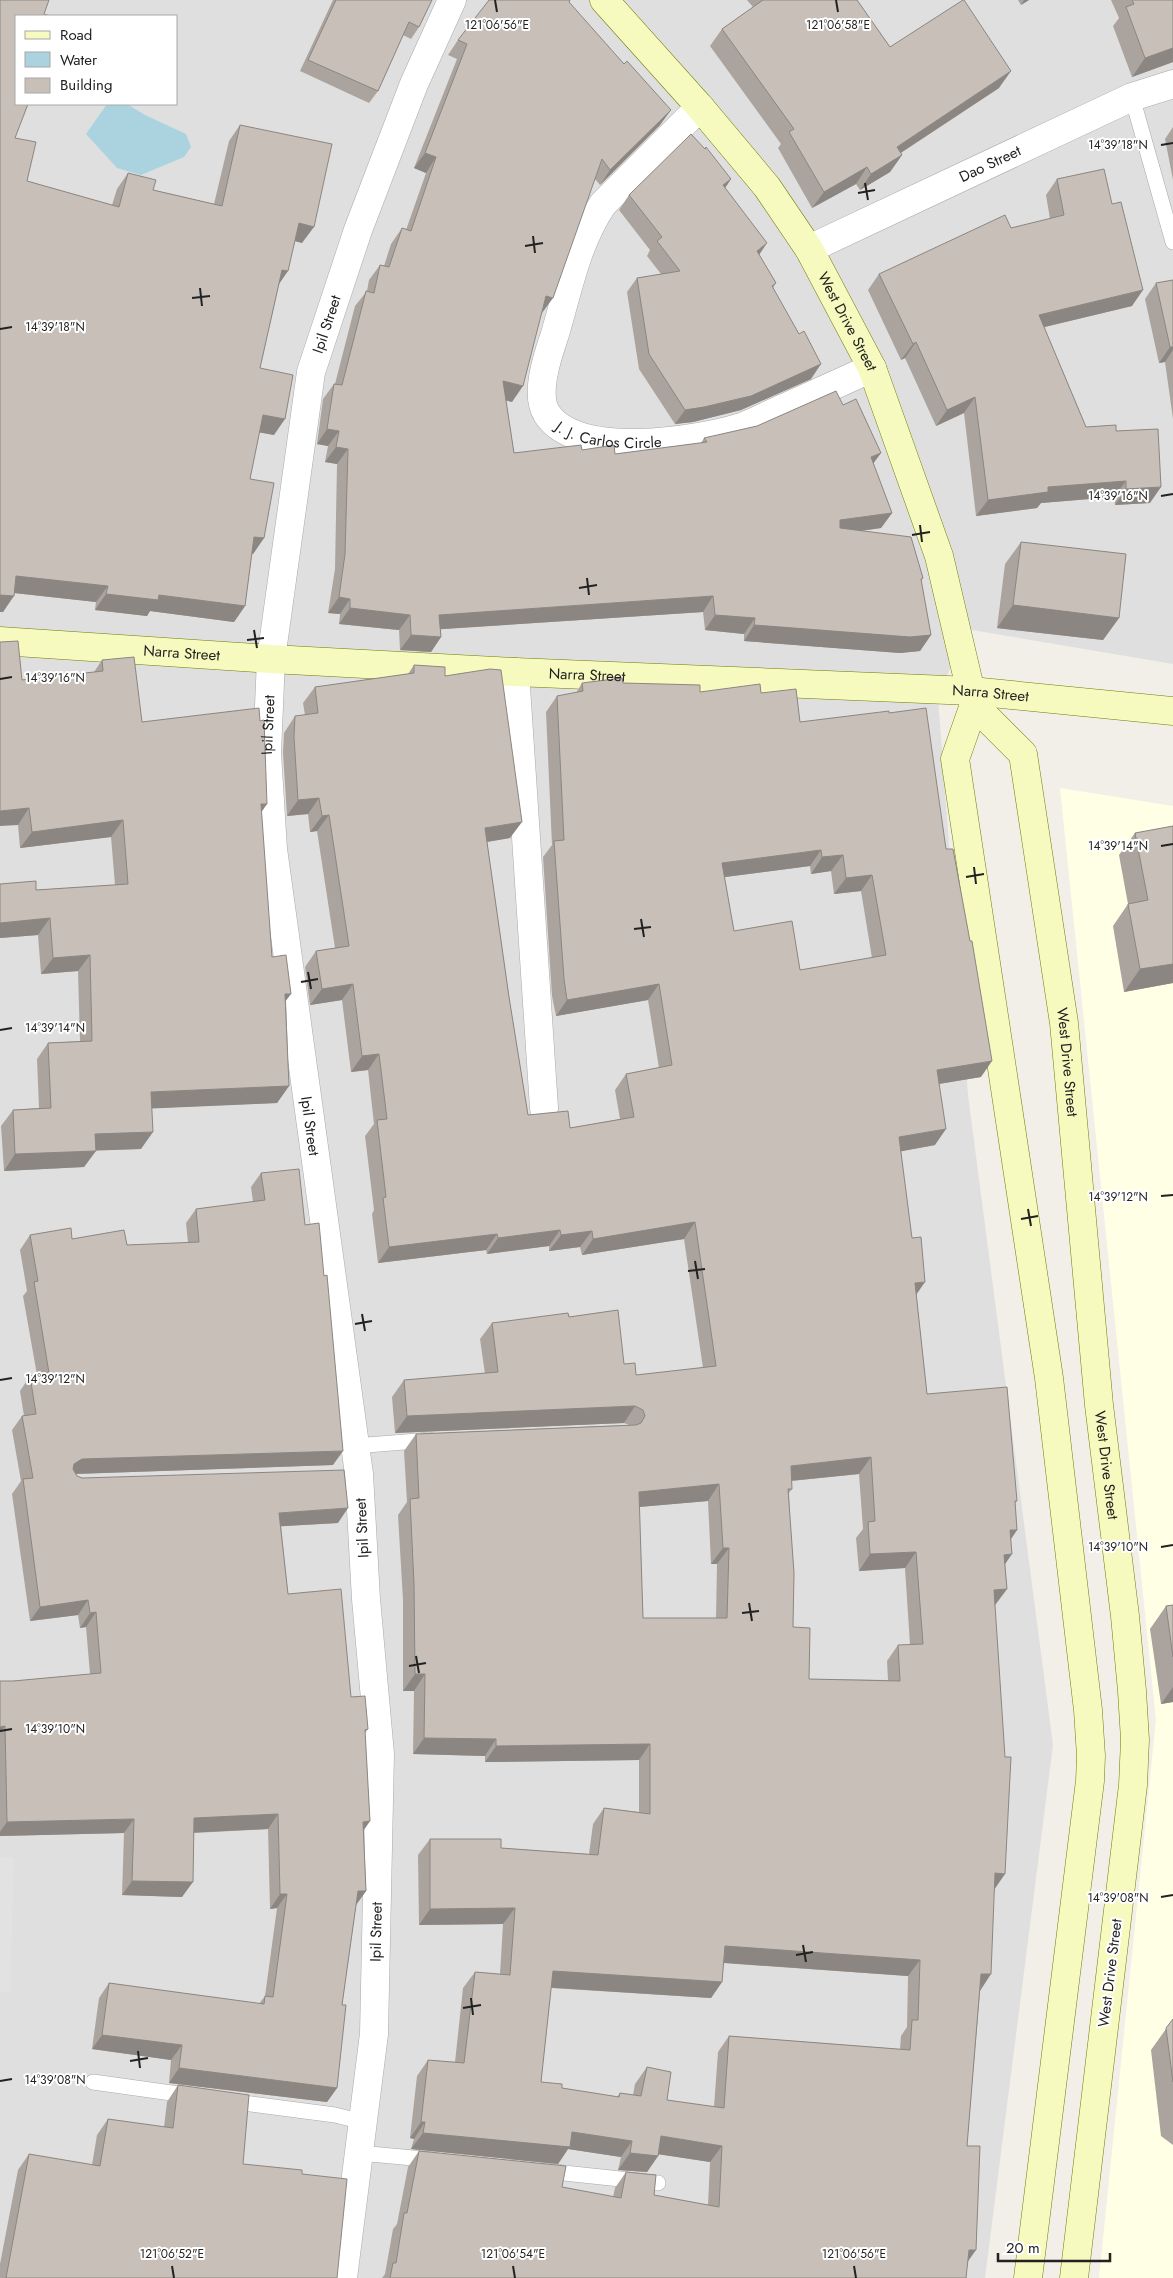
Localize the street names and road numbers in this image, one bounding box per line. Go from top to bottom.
street label: Dao Street [955,140,1025,188]
street label: West Drive Street [812,268,883,374]
street label: Ipil Street [307,292,347,356]
street label: J. J. Carlos Circle [549,415,663,454]
street label: Narra Street [143,640,221,667]
street label: Narra Street [548,662,626,688]
street label: Narra Street [952,679,1030,708]
street label: Ipil Street [256,694,280,756]
street label: West Drive Street [1051,1006,1084,1118]
street label: Ipil Street [295,1095,325,1158]
street label: West Drive Street [1089,1410,1124,1521]
street label: Ipil Street [349,1497,375,1558]
street label: Ipil Street [365,1901,388,1962]
street label: West Drive Street [1092,1917,1128,2029]

